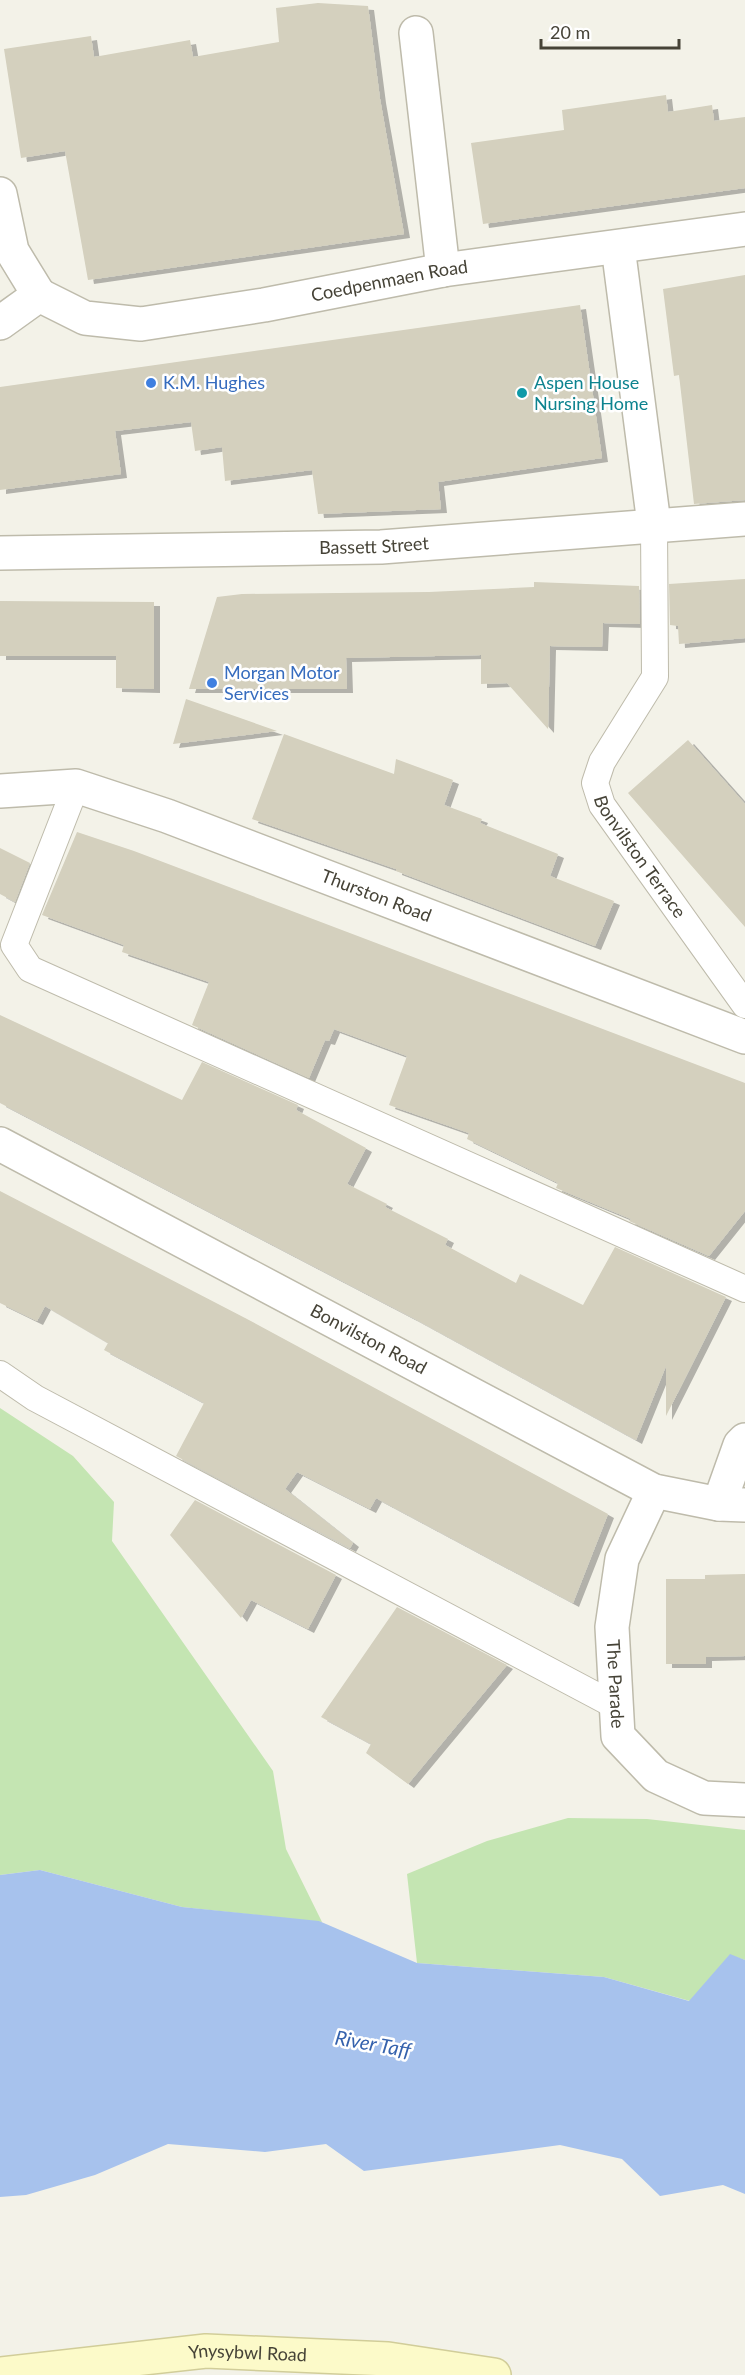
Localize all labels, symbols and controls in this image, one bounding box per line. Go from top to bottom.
scale bar [541,12,679,50]
text: 20 m [550,21,590,43]
street label: Coedpenmaen Road [309,255,469,306]
place label: K.M. Hughes [163,371,265,393]
place label: Aspen House Nursing Home [534,371,648,414]
marker: K.M. Hughes [144,376,158,390]
marker: Aspen House Nursing Home [515,386,529,400]
street label: Bassett Street [319,531,430,558]
place label: Morgan Motor Services [224,661,340,704]
marker: Morgan Motor Services [205,676,219,690]
street label: Bonvilston Terrace [590,792,691,922]
street label: Thurston Road [318,864,435,926]
street label: Bonvilston Road [307,1299,431,1378]
street label: The Parade [603,1639,630,1729]
water label: River Taff [333,2025,415,2062]
street label: Ynysybwl Road [187,2339,307,2365]

